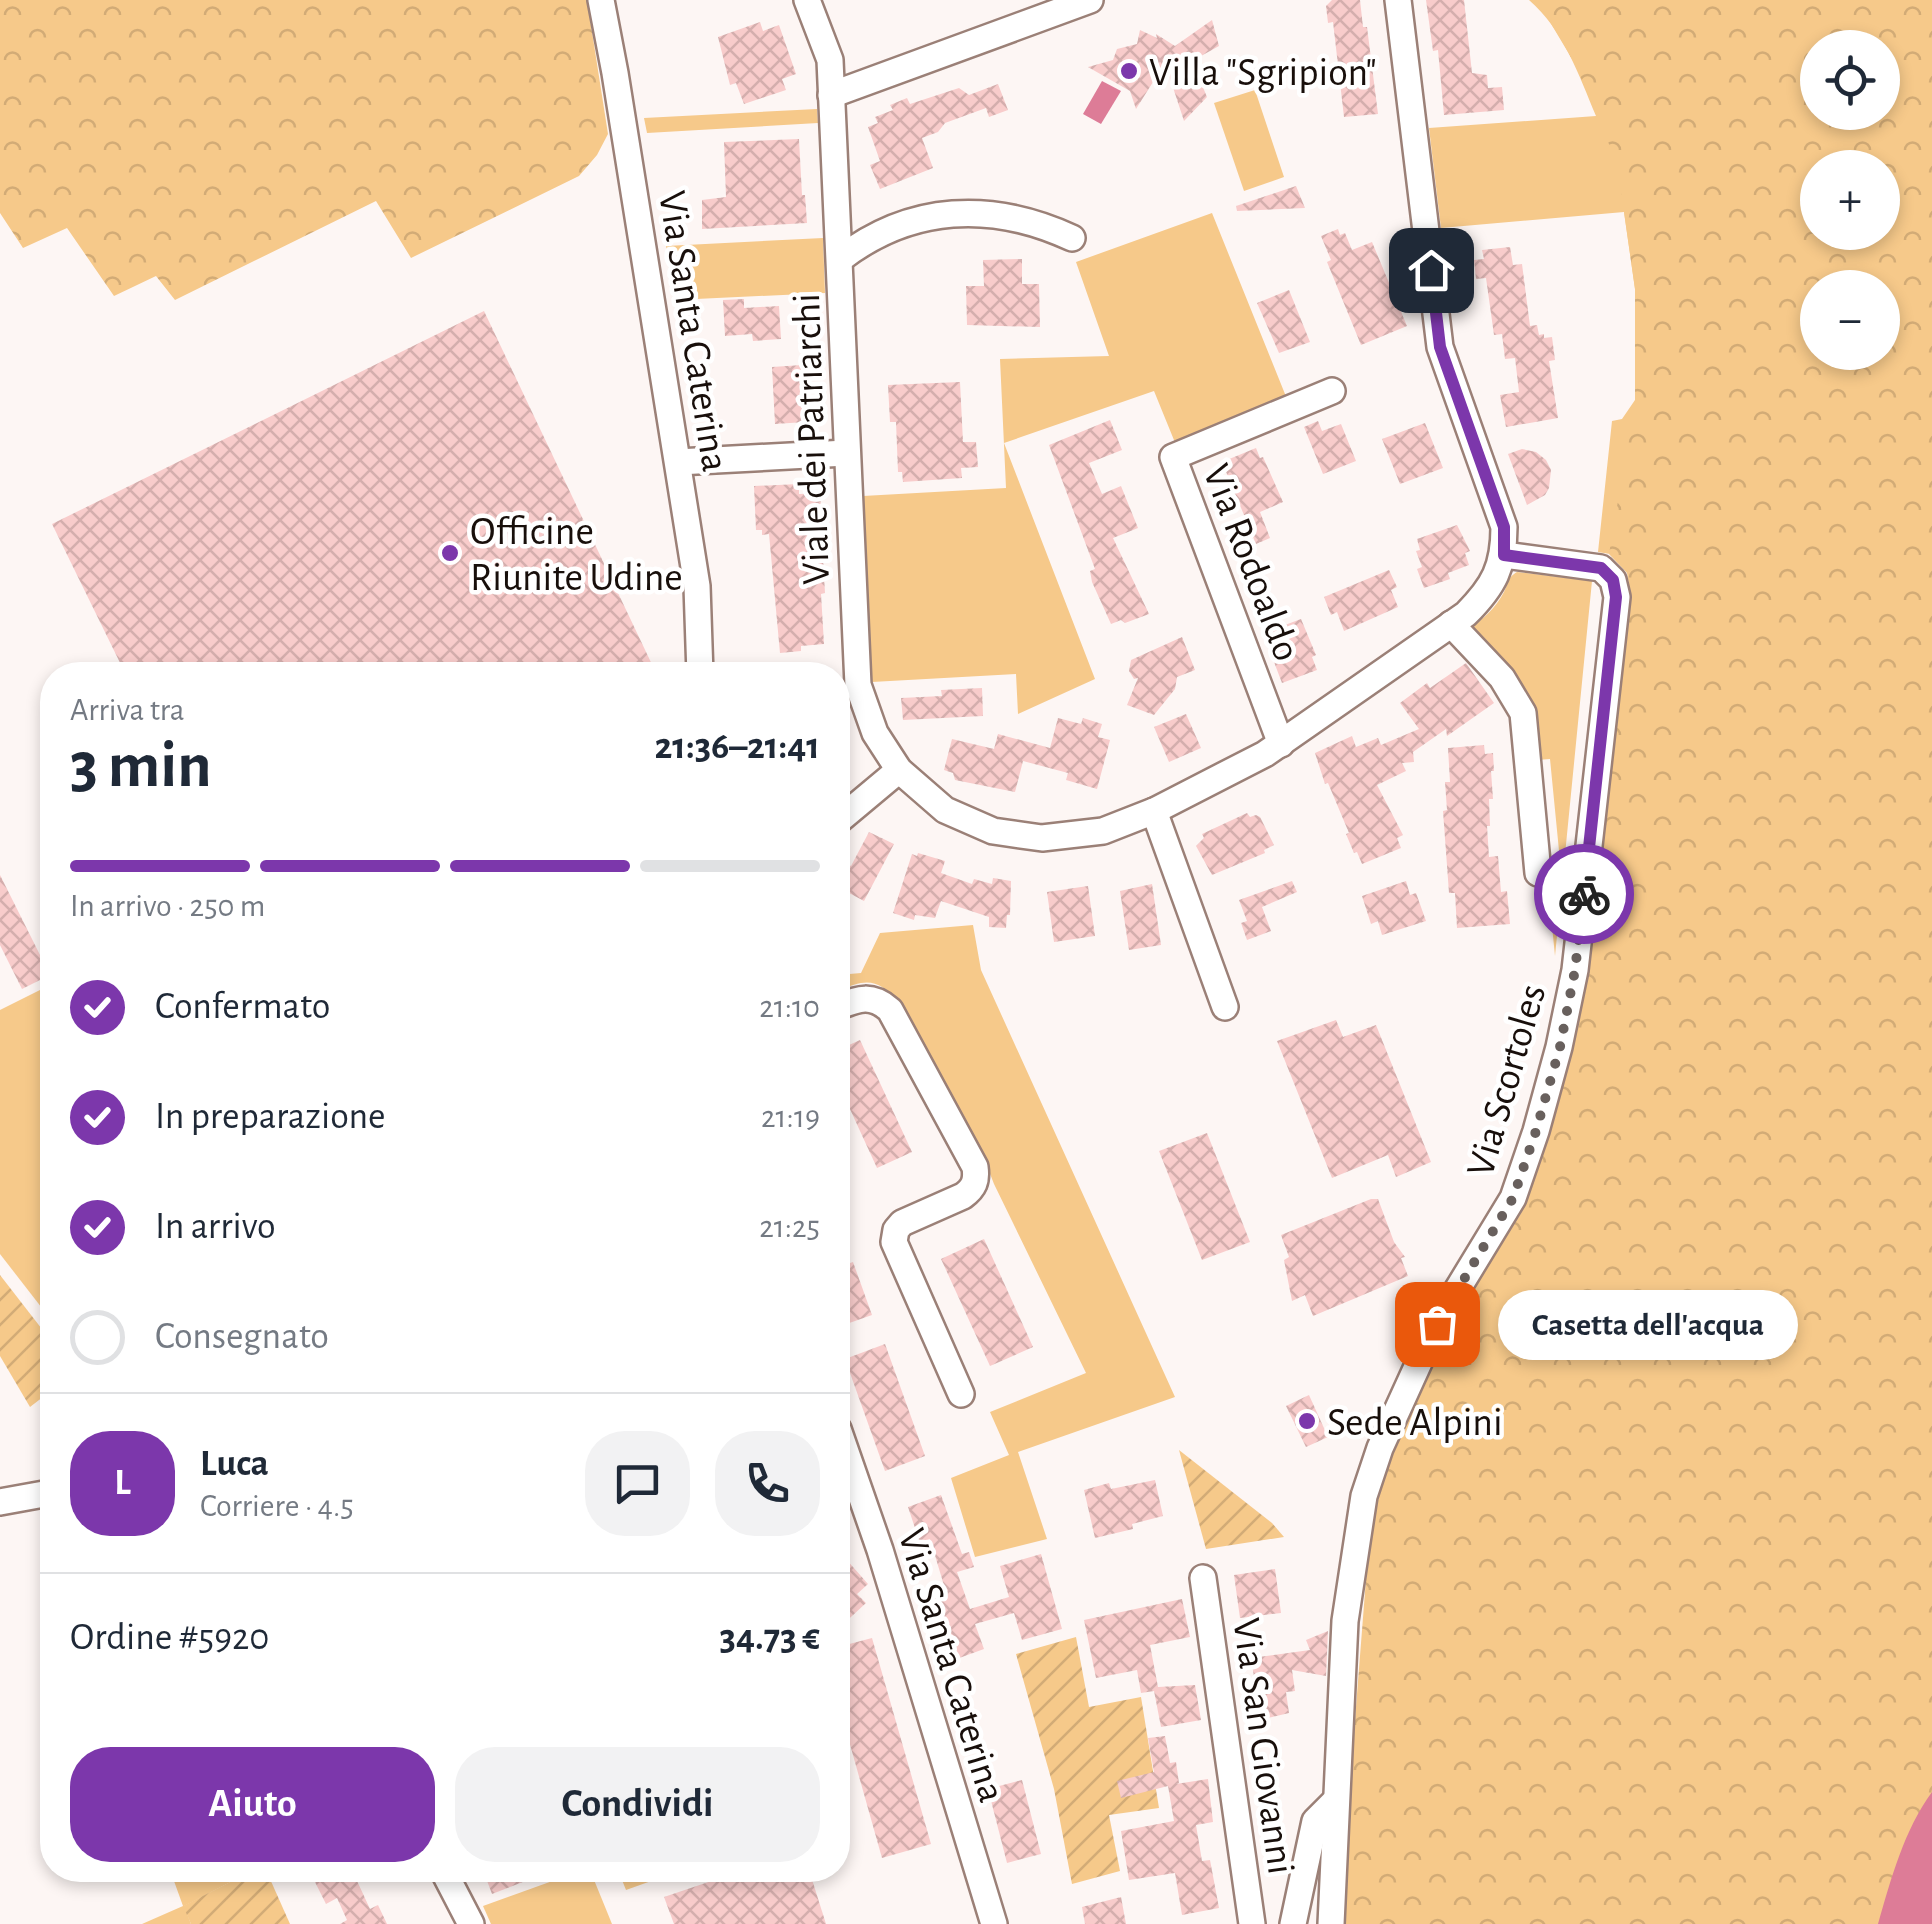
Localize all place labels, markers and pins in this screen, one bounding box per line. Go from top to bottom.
place label: Villa "Sgripion" [1149,53,1377,93]
marker: Villa "Sgripion" [1118,60,1140,82]
pin [1389,228,1474,313]
place label: Officine Riunite Udine [470,512,683,598]
marker: Officine Riunite Udine [439,542,461,564]
pin [1395,1282,1480,1367]
callout: Casetta dell'acqua [1497,1289,1797,1359]
place label: Sede Alpini [1327,1403,1503,1443]
marker: Sede Alpini [1296,1410,1318,1432]

